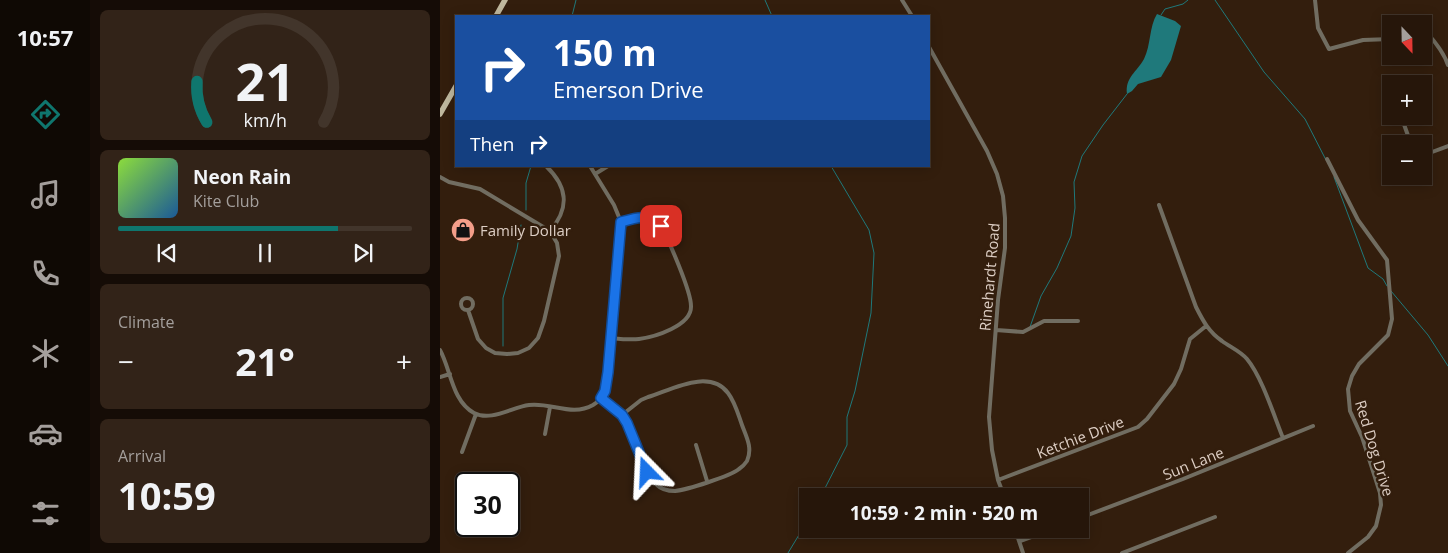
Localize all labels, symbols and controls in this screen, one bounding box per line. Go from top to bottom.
north arrow [1382,15,1432,65]
map controls [1382,15,1432,185]
text: 10:57 [17,22,73,52]
text: 150 m [553,29,657,76]
icon: right [470,35,535,100]
text: 21 [235,45,295,116]
text: Emerson Drive [553,74,704,104]
button: + [1382,75,1432,125]
icon: directions [28,97,63,132]
text: km/h [243,108,287,132]
icon: right [524,130,552,158]
text: Then [470,131,514,157]
button: − [1382,135,1432,185]
text: Neon Rain [193,164,291,190]
icon: music [28,177,63,212]
text: Kite Club [193,190,259,212]
pin [640,205,682,247]
icon: arrive [647,212,675,240]
shop icon: Family Dollar [450,217,476,243]
place label: Family Dollar [480,220,571,240]
street label: Rinehardt Road [974,222,1004,332]
icon: previous [153,239,181,267]
icon: pause [251,239,279,267]
icon: next [349,239,377,267]
icon: phone [28,256,63,291]
text: Climate [118,311,175,333]
text: 21° [235,335,295,387]
icon: climate [28,336,63,371]
text: − [118,342,134,380]
text: + [396,342,412,380]
street label: Red Dog Drive [1351,398,1399,498]
street label: Ketchie Drive [1033,411,1127,463]
icon: car [28,416,63,451]
street label: Sun Lane [1159,442,1227,484]
text: Arrival [118,445,166,467]
position arrow [620,445,672,497]
text: 10:59 [118,469,216,521]
speed limit sign: 30 [455,472,520,537]
icon: filters [28,496,63,531]
text: 10:59 · 2 min · 520 m [850,500,1038,526]

